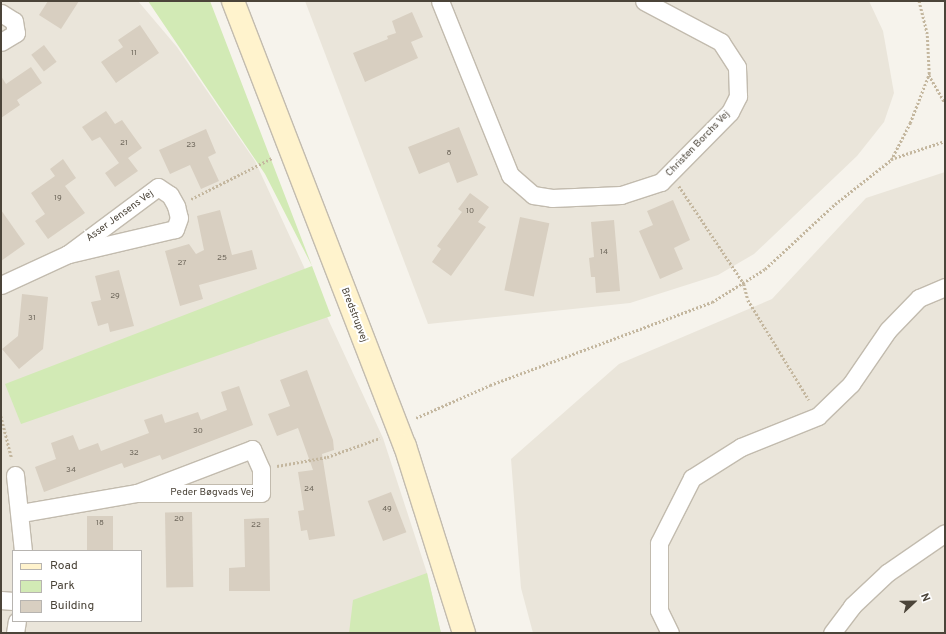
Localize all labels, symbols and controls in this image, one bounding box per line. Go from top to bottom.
house number: 11 [131,49,137,59]
street label: Christen Borchs Vej [663,108,733,180]
house number: 21 [120,139,128,149]
house number: 23 [186,141,196,151]
house number: 8 [447,149,451,159]
street label: Asser Jensens Vej [84,187,156,245]
house number: 19 [54,194,62,204]
house number: 10 [466,207,474,217]
house number: 14 [600,248,608,258]
house number: 25 [217,254,227,264]
house number: 27 [178,259,186,269]
street label: Bredstrupvej [338,286,370,344]
house number: 29 [110,292,120,302]
house number: 31 [28,314,36,324]
house number: 30 [193,427,203,437]
house number: 32 [129,449,139,459]
house number: 34 [66,466,76,476]
house number: 24 [304,485,314,495]
street label: Peder Bøgvads Vej [170,487,254,499]
house number: 49 [382,505,392,515]
house number: 20 [174,515,184,525]
house number: 18 [96,519,104,529]
house number: 22 [251,521,261,531]
legend [12,550,142,622]
text: Road [50,558,78,574]
text: Park [50,578,75,594]
north arrow [894,582,934,622]
text: N [917,591,933,604]
text: Building [50,598,94,614]

